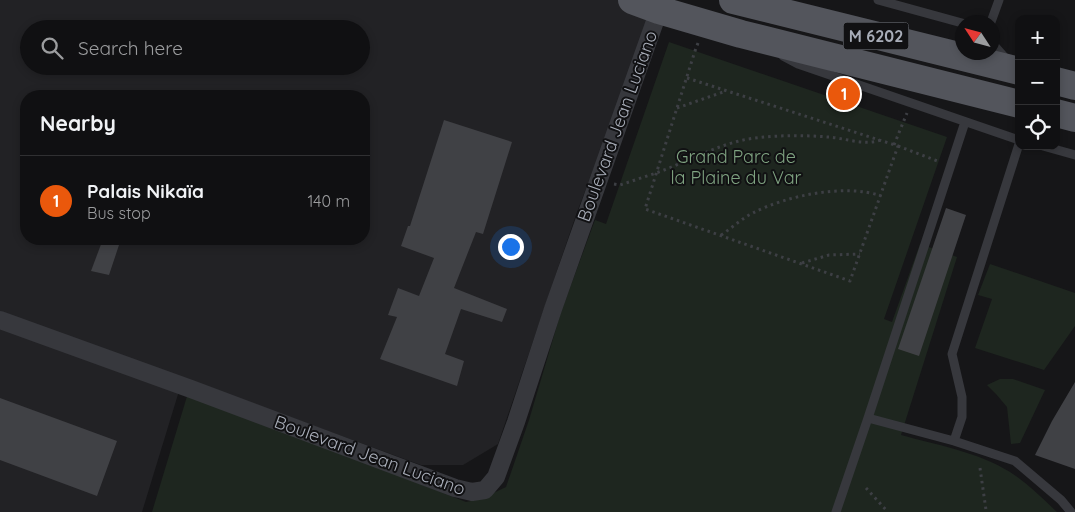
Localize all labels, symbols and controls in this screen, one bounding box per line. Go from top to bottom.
north arrow [955,15,1000,60]
map controls [1015,15,1060,150]
button: + [1015,15,1060,60]
search box [20,20,370,75]
road number: M 6202 [844,22,908,50]
street label: Boulevard Jean Luciano [572,27,662,225]
icon: search [38,34,66,62]
text: Search here [78,36,183,60]
button: − [1015,60,1060,105]
pin: 1 [828,75,860,113]
button: locate [1015,105,1060,150]
text: Nearby [40,110,116,136]
park label: Grand Parc de la Plaine du Var [670,145,802,189]
text: Palais Nikaïa [87,179,204,203]
text: 1 [53,191,59,211]
text: 140 m [307,191,350,211]
text: Bus stop [87,203,151,223]
your location [498,234,524,260]
street label: Boulevard Jean Luciano [271,410,469,500]

